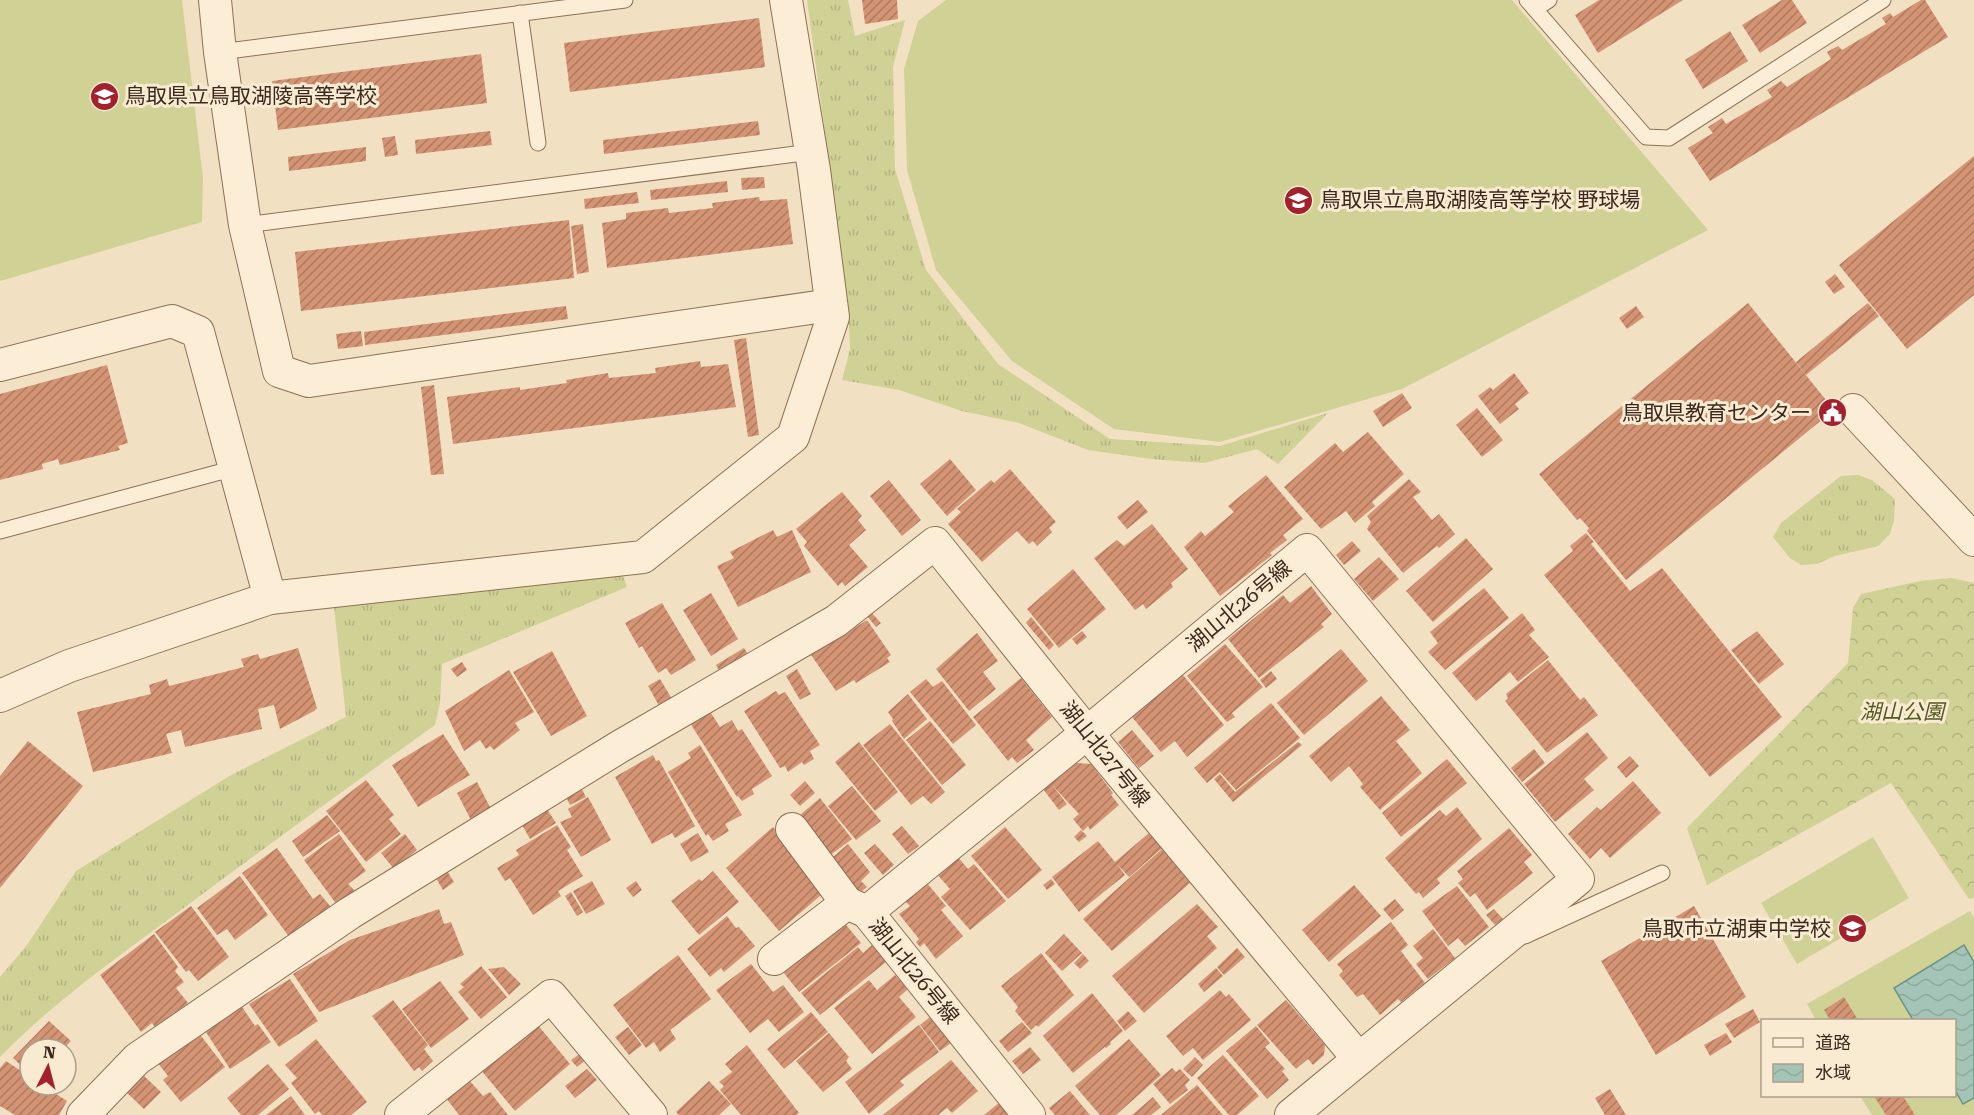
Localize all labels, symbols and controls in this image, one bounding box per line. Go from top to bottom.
school or university icon: 鳥取県立鳥取湖陵高等学校 [88,80,120,112]
place label: 鳥取県立鳥取湖陵高等学校 [125,84,377,108]
school or university icon: 鳥取県立鳥取湖陵高等学校 野球場 [1283,184,1315,216]
place label: 鳥取県立鳥取湖陵高等学校 野球場 [1320,188,1640,212]
public building icon: 鳥取県教育センター [1816,397,1848,429]
place label: 鳥取県教育センター [1622,401,1811,425]
street label: 湖山北26号線 [1182,555,1296,657]
street label: 湖山北27号線 [1055,697,1155,811]
park label: 湖山公園 [1860,700,1947,724]
school or university icon: 鳥取市立湖東中学校 [1836,913,1868,945]
street label: 湖山北26号線 [864,914,964,1028]
place label: 鳥取市立湖東中学校 [1642,917,1831,941]
legend [1761,1019,1956,1097]
text: 道路 [1815,1032,1851,1053]
north arrow [18,1037,78,1097]
text: N [42,1042,57,1063]
text: 水域 [1815,1062,1851,1083]

